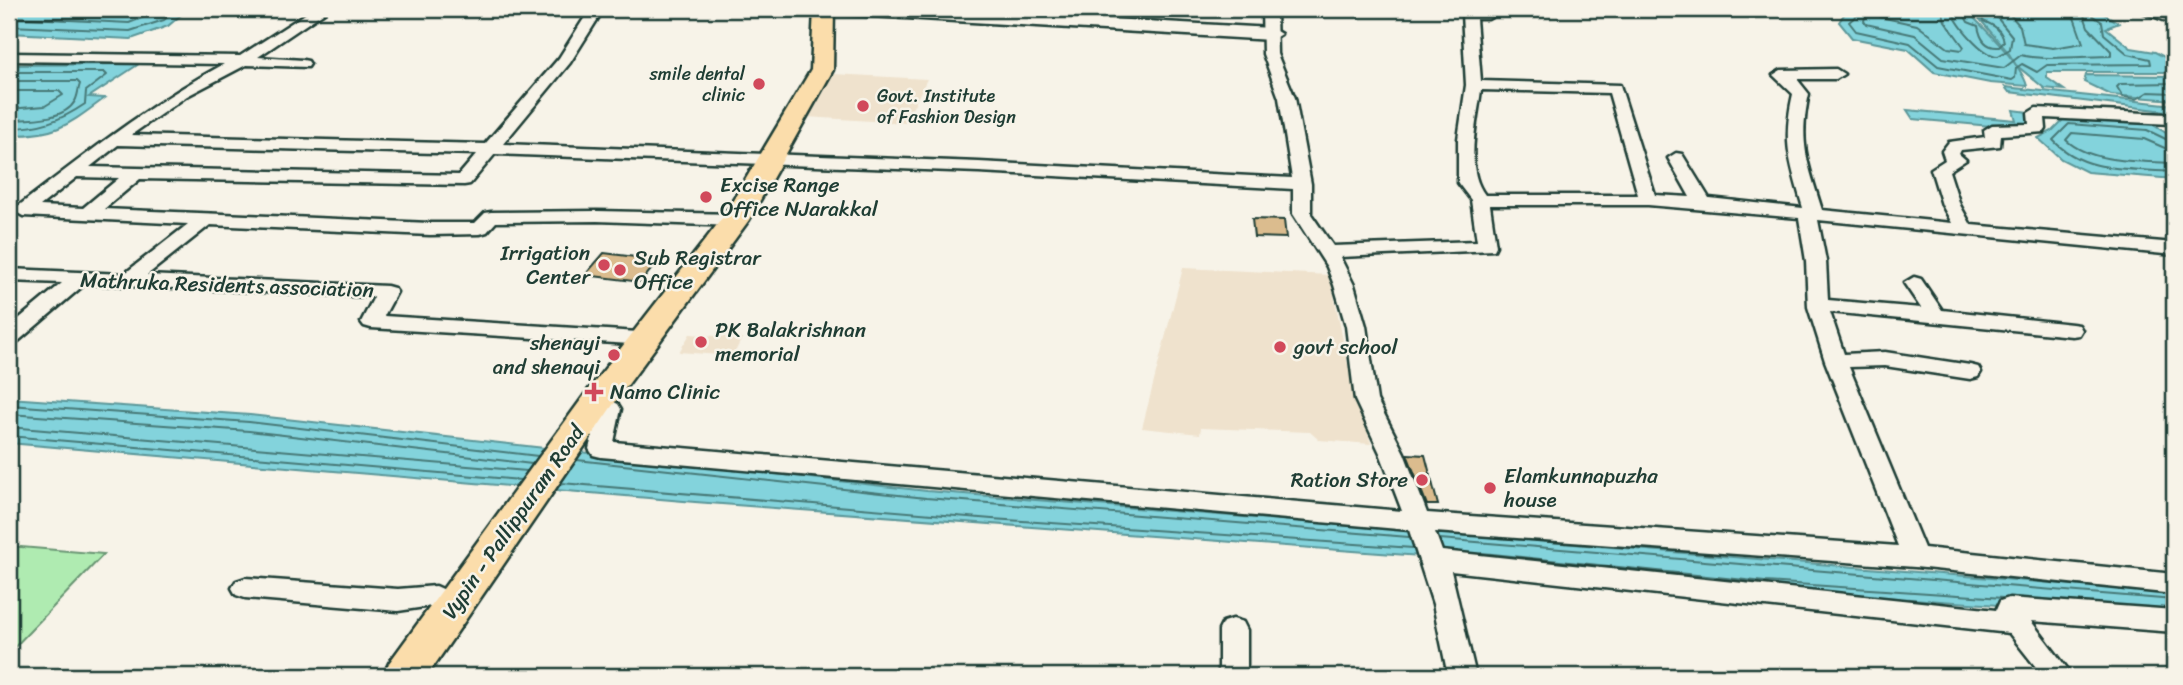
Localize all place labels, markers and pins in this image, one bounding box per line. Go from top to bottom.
place label: smile dental clinic [649,58,746,111]
marker: smile dental clinic [751,76,767,92]
place label: Govt. Institute of Fashion Design [877,80,1016,133]
marker: Govt. Institute of Fashion Design [855,98,871,114]
place label: Excise Range Office NJarakkal [720,166,879,228]
marker: Excise Range Office NJarakkal [698,189,714,205]
place label: Irrigation Center [500,234,591,296]
place label: Sub Registrar Office [634,239,762,301]
marker: Irrigation Center [596,257,612,273]
marker: Sub Registrar Office [612,262,628,278]
place label: PK Balakrishnan memorial [715,311,866,373]
place label: shenayi and shenayi [493,324,601,386]
place label: govt school [1292,328,1398,366]
marker: PK Balakrishnan memorial [693,334,709,350]
marker: govt school [1272,339,1288,355]
marker: shenayi and shenayi [606,347,622,363]
place label: Namo Clinic [610,373,720,411]
marker: Namo Clinic [584,382,604,402]
place label: Elamkunnapuzha house [1503,457,1658,519]
place label: Ration Store [1291,461,1408,499]
marker: Ration Store [1414,472,1430,488]
marker: Elamkunnapuzha house [1482,480,1498,496]

